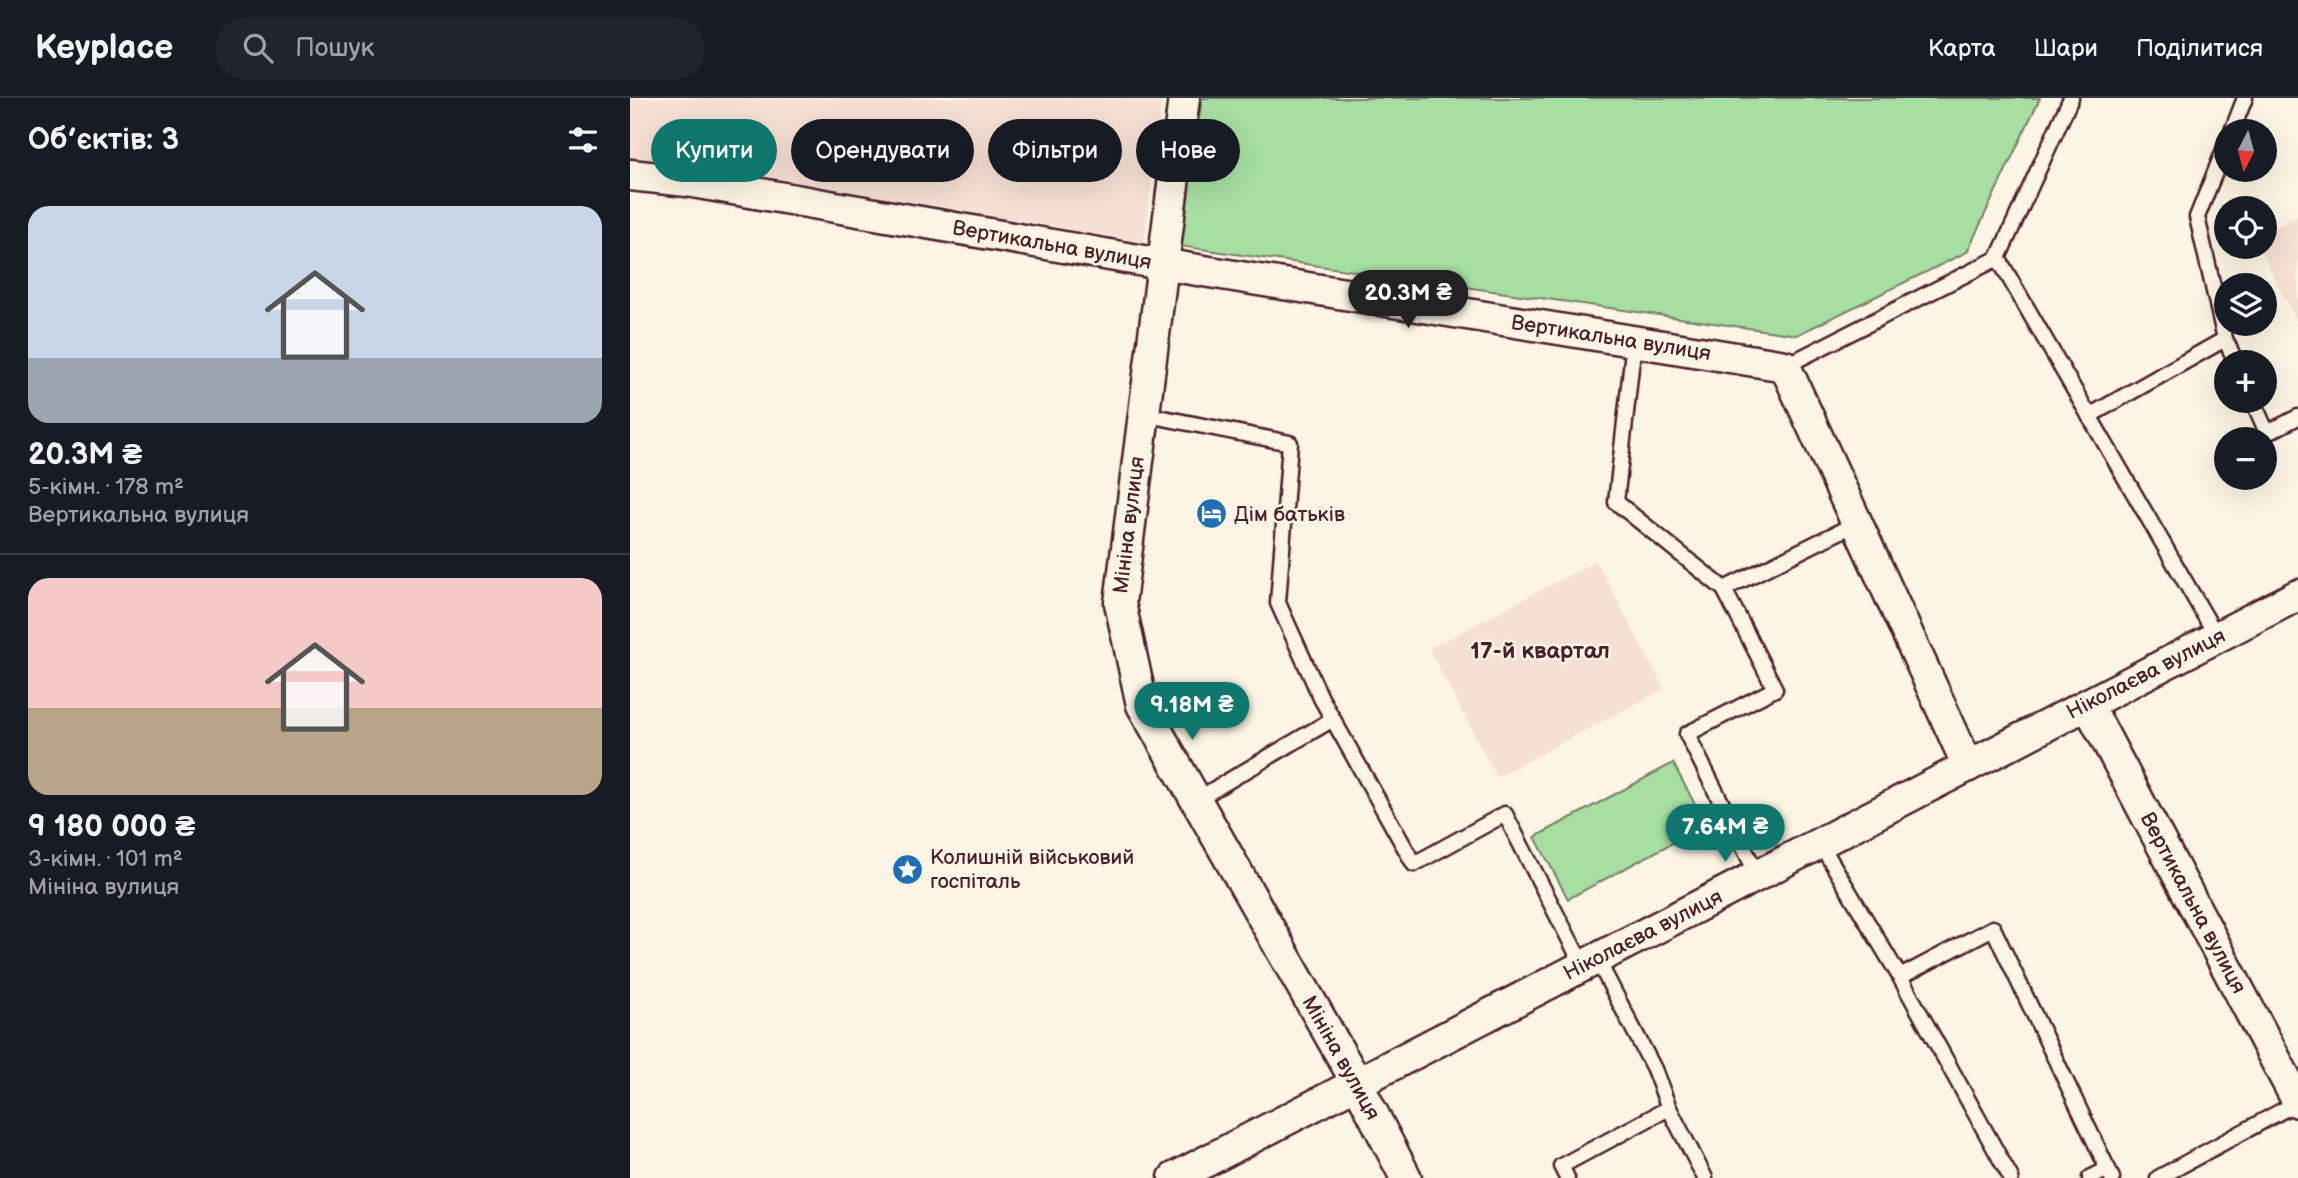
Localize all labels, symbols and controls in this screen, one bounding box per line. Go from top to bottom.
search box [215,17,705,80]
text: Keyplace [35,28,173,68]
icon: search [239,29,277,67]
text: Пошук [295,33,374,64]
text: Карта [1928,34,1996,63]
text: Шари [2034,34,2098,63]
text: Поділитися [2136,34,2263,63]
chip: Купити [651,119,777,182]
chip: Орендувати [791,119,974,182]
chip: Фільтри [988,119,1122,182]
chip: Нове [1136,119,1240,182]
north arrow [2214,119,2277,182]
map controls [2214,119,2277,490]
icon: filters [564,121,602,159]
text: Об’єктів: 3 [28,122,179,158]
button: locate [2214,196,2277,259]
street label: Вертикальна вулиця [950,215,1154,275]
icon: home [252,252,378,378]
pin: 20.3M ₴ [1343,271,1473,330]
button: layers [2214,273,2277,336]
text: 20.3M ₴ [1364,279,1452,307]
street label: Вертикальна вулиця [1509,310,1713,366]
button: + [2214,350,2277,413]
button: − [2214,427,2277,490]
text: 20.3M ₴ [28,437,142,473]
street label: Мініна вулиця [1108,455,1150,595]
text: 5-кімн. · 178 m² [28,473,184,501]
hotel icon: Дім батьків [1194,497,1228,531]
text: Вертикальна вулиця [28,501,249,529]
place label: Дім батьків [1234,502,1345,527]
street label: Ніколаєва вулиця [2062,623,2230,725]
icon: home [252,624,378,750]
district label: 17-й квартал [1470,637,1610,665]
pin: 9.18M ₴ [1127,682,1257,742]
text: 9.18M ₴ [1150,691,1234,719]
pin: 7.64M ₴ [1660,804,1790,864]
street label: Вертикальна вулиця [2135,808,2251,998]
text: 9 180 000 ₴ [28,809,195,845]
text: 7.64M ₴ [1682,813,1768,841]
text: 3-кімн. · 101 m² [28,845,183,873]
place label: Колишній військовий госпіталь [930,845,1134,894]
place icon: Колишній військовий госпіталь [890,852,924,886]
text: Мініна вулиця [28,873,179,901]
street label: Ніколаєва вулиця [1559,884,1727,986]
street label: Мініна вулиця [1297,992,1385,1124]

